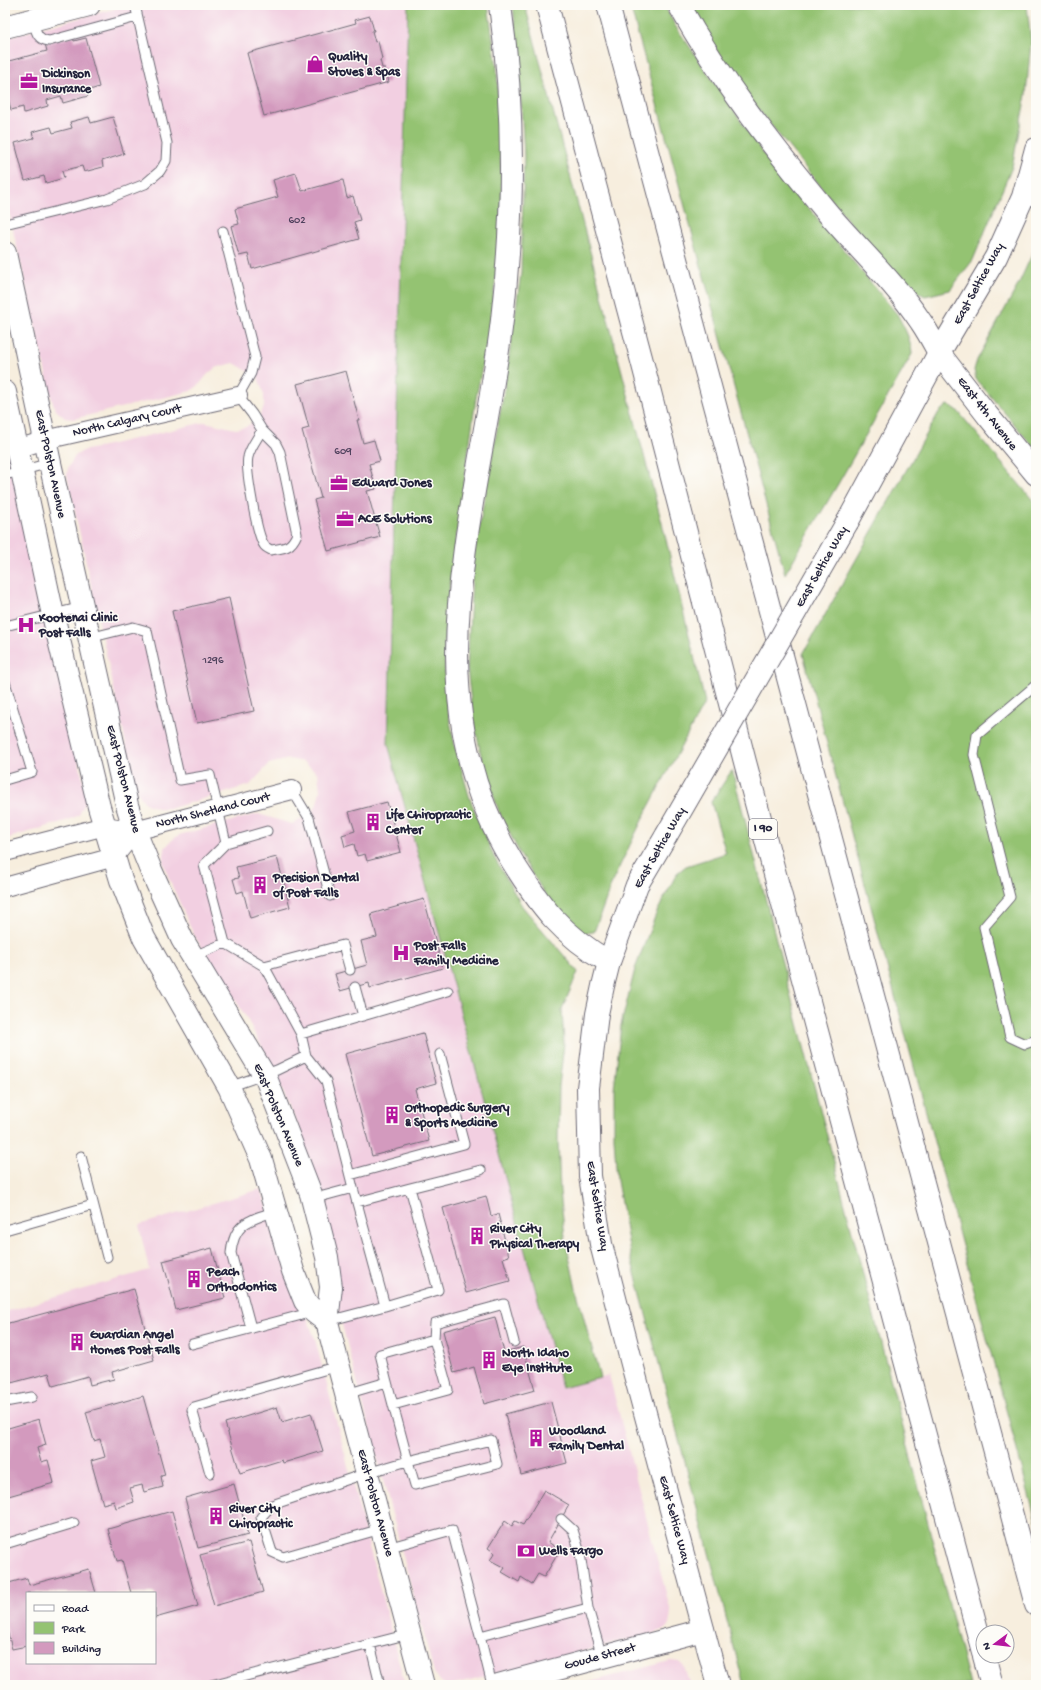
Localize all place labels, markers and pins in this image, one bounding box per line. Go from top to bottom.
place label: Quality Stoves & Spas [328,50,401,81]
shop icon: Quality Stoves & Spas [305,54,325,74]
place label: Dickinson Insurance [41,67,93,97]
office icon: Dickinson Insurance [19,71,39,91]
office icon: Edward Jones [329,473,349,493]
place label: Edward Jones [352,476,433,491]
office icon: ACE Solutions [335,509,355,529]
place label: ACE Solutions [357,512,433,527]
place label: Kootenai Clinic Post Falls [38,611,119,641]
hospital icon: Kootenai Clinic Post Falls [16,615,36,635]
place label: Life Chiropractic Center [385,807,472,838]
building icon: Life Chiropractic Center [363,812,383,832]
place label: Precision Dental of Post Falls [272,871,359,901]
building icon: Precision Dental of Post Falls [250,875,270,895]
place label: Post Falls Family Medicine [413,939,500,969]
hospital icon: Post Falls Family Medicine [391,943,411,963]
place label: Orthopedic Surgery & Sports Medicine [405,1101,510,1132]
building icon: Orthopedic Surgery & Sports Medicine [382,1105,402,1125]
place label: River City Physical Therapy [489,1222,580,1253]
building icon: River City Physical Therapy [467,1226,487,1246]
place label: Peach Orthodontics [206,1265,278,1295]
building icon: Peach Orthodontics [184,1269,204,1289]
place label: Guardian Angel Homes Post Falls [90,1328,181,1358]
building icon: Guardian Angel Homes Post Falls [67,1332,87,1352]
place label: North Idaho Eye Institute [502,1346,573,1376]
building icon: North Idaho Eye Institute [479,1350,499,1370]
place label: Woodland Family Dental [548,1424,624,1454]
building icon: Woodland Family Dental [526,1428,546,1448]
place label: River City Chiropractic [228,1502,294,1533]
building icon: River City Chiropractic [206,1506,226,1526]
bank icon: Wells Fargo [516,1541,536,1561]
place label: Wells Fargo [538,1544,603,1559]

